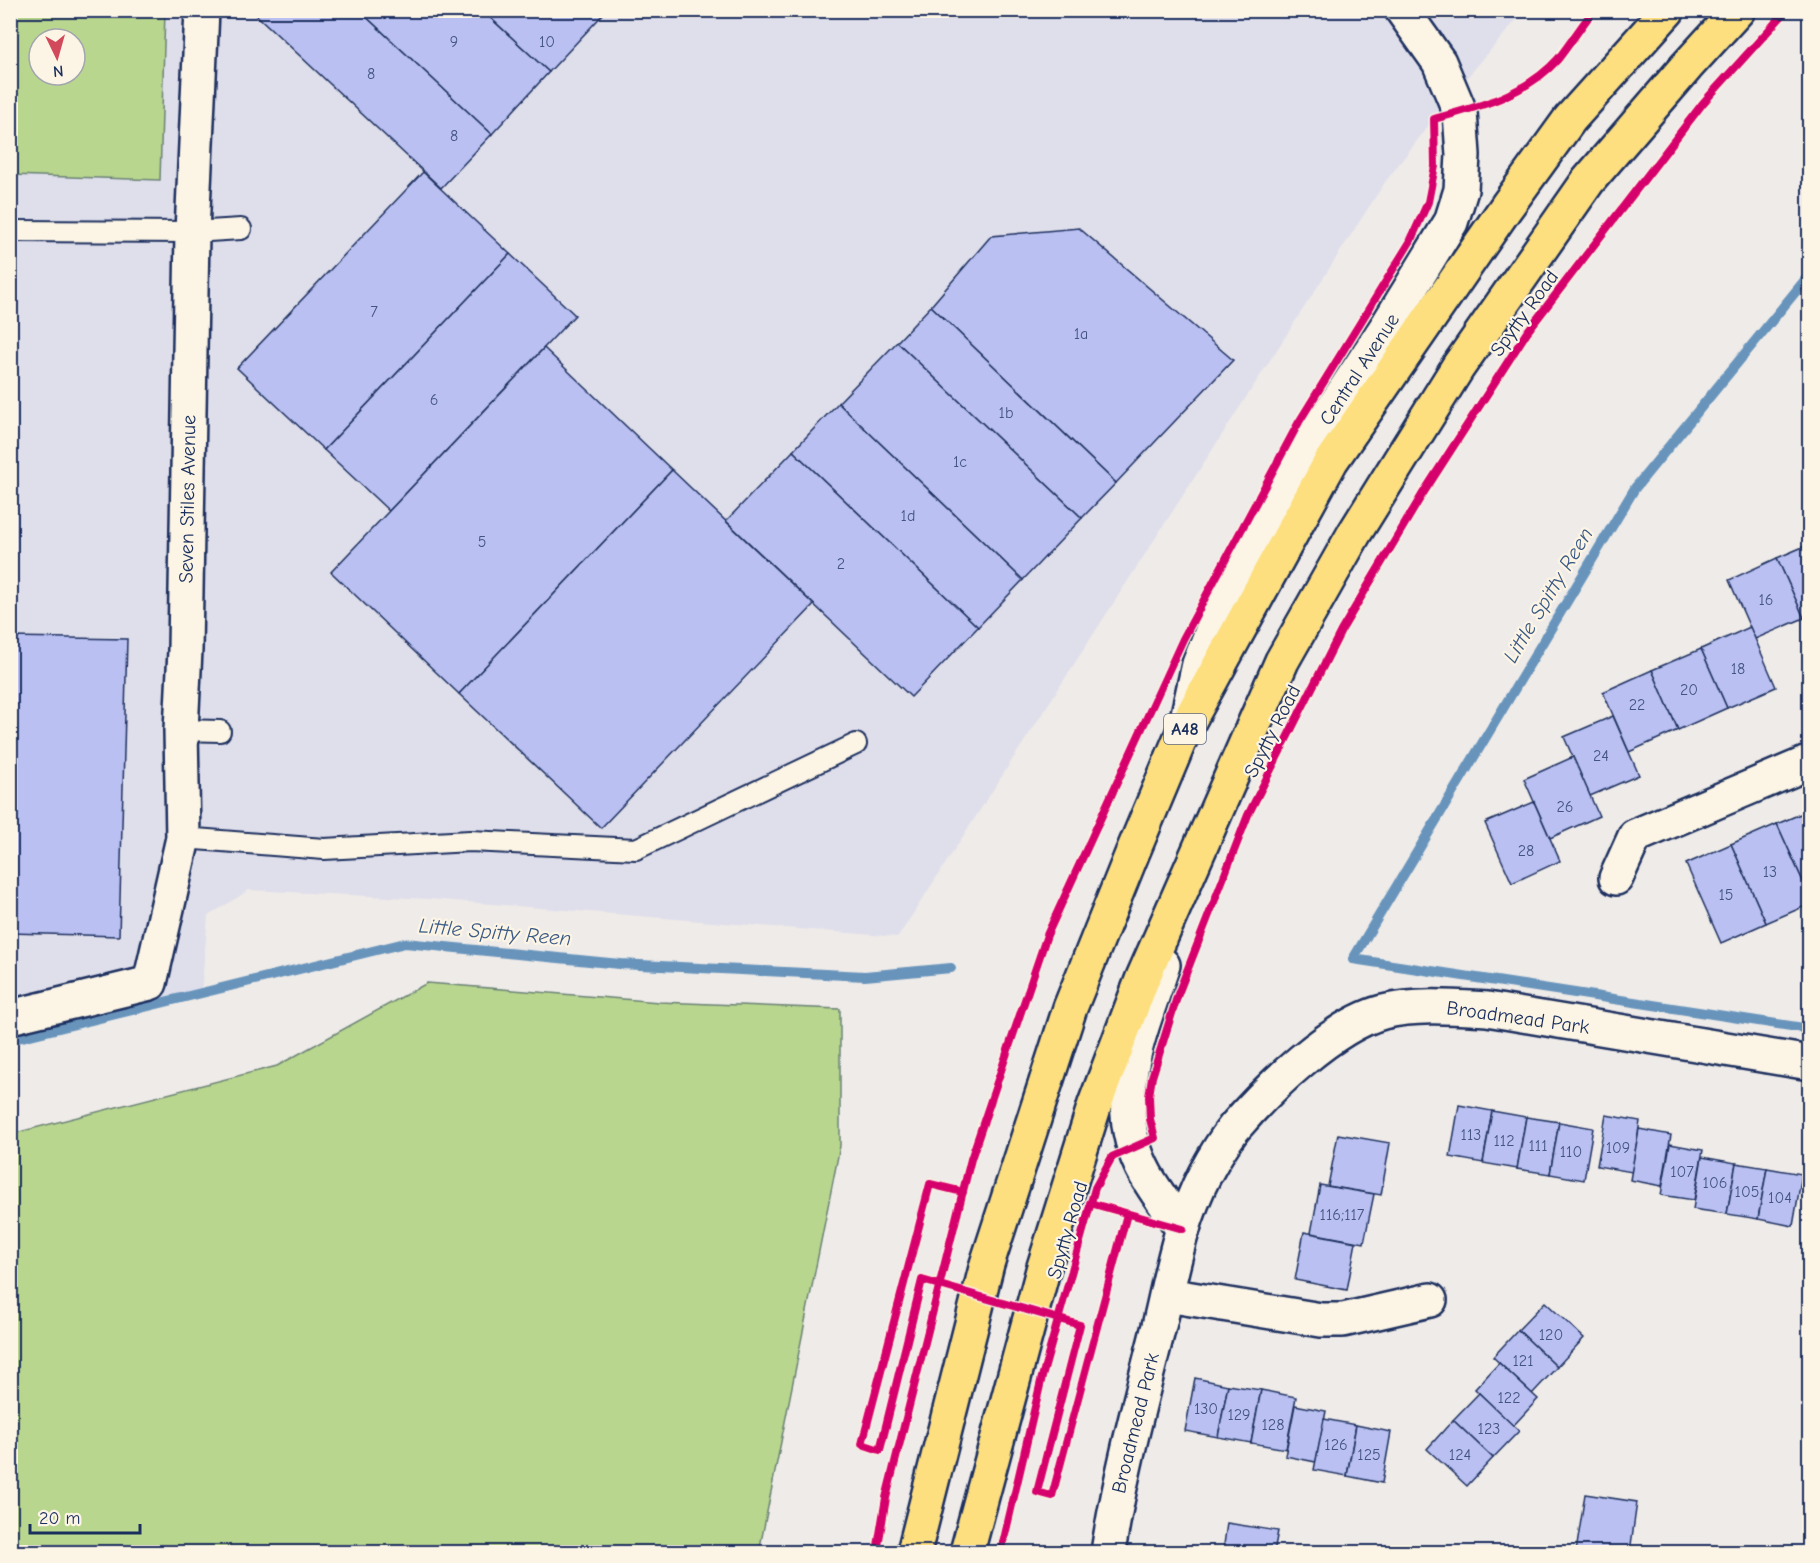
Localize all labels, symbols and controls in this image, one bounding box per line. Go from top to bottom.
north arrow [27,27,87,87]
house number: 9 [450,33,458,51]
house number: 10 [539,33,555,51]
text: N [52,62,64,80]
house number: 8 [367,65,375,83]
house number: 8 [450,127,458,145]
street label: Spytty Road [1485,266,1563,361]
house number: 7 [370,303,378,321]
street label: Central Avenue [1315,309,1404,430]
house number: 1a [1074,325,1088,343]
house number: 6 [430,391,438,409]
house number: 1b [999,404,1013,422]
street label: Seven Stiles Avenue [175,415,200,583]
house number: 1c [953,453,967,471]
house number: 1d [901,507,915,525]
water label: Little Spitty Reen [1498,523,1598,667]
house number: 5 [478,533,486,551]
house number: 2 [837,555,845,573]
house number: 16 [1758,591,1774,609]
house number: 18 [1731,660,1745,678]
street label: Spytty Road [1239,681,1306,781]
house number: 20 [1680,681,1698,699]
house number: 22 [1629,696,1645,714]
road number: A48 [1164,714,1206,744]
house number: 24 [1593,747,1609,765]
house number: 26 [1556,798,1574,816]
house number: 28 [1518,842,1534,860]
house number: 13 [1763,863,1777,881]
house number: 15 [1718,886,1734,904]
water label: Little Spitty Reen [418,913,572,951]
street label: Broadmead Park [1445,996,1591,1039]
house number: 113 [1461,1126,1481,1144]
house number: 112 [1493,1132,1515,1150]
house number: 111 [1528,1137,1548,1155]
house number: 109 [1606,1139,1630,1157]
house number: 110 [1560,1143,1582,1161]
house number: 107 [1670,1163,1694,1181]
house number: 106 [1703,1174,1727,1192]
street label: Spytty Road [1043,1179,1092,1282]
house number: 105 [1735,1183,1759,1201]
house number: 104 [1768,1189,1792,1207]
house number: 116;117 [1320,1206,1365,1224]
house number: 120 [1539,1326,1563,1344]
street label: Broadmead Park [1107,1350,1164,1496]
house number: 121 [1512,1352,1534,1370]
house number: 122 [1497,1389,1521,1407]
house number: 130 [1194,1400,1218,1418]
house number: 129 [1227,1406,1251,1424]
house number: 128 [1262,1416,1284,1434]
house number: 123 [1478,1420,1500,1438]
house number: 126 [1324,1436,1348,1454]
house number: 125 [1357,1446,1381,1464]
house number: 124 [1449,1446,1471,1464]
scale bar [30,1497,140,1535]
text: 20 m [39,1508,80,1529]

